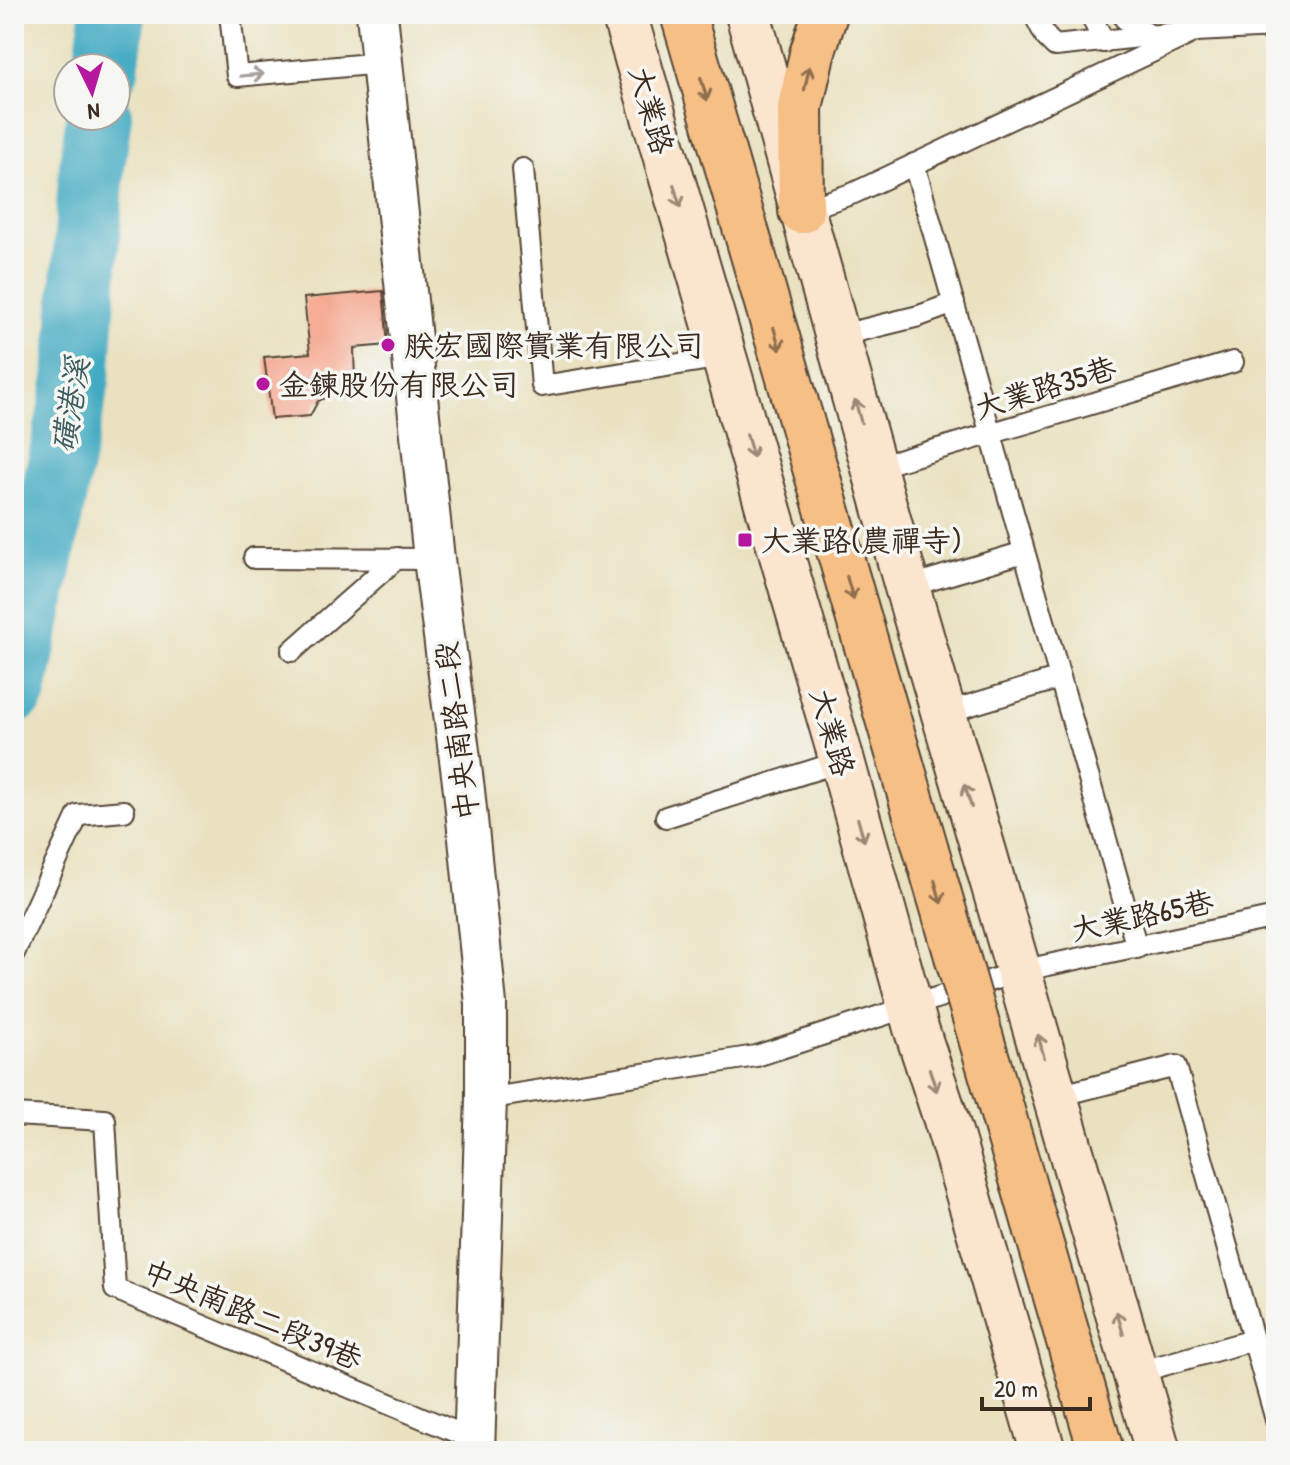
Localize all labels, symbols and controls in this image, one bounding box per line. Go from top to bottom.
north arrow [52,52,132,132]
street label: 大業路 [620,61,684,159]
one-way arrow [800,66,815,91]
one-way arrow [238,67,265,82]
one-way arrow [697,75,712,101]
text: N [86,96,101,127]
one-way arrow [670,183,685,209]
place label: 朕宏國際實業有限公司 [404,325,704,365]
one-way arrow [770,325,785,351]
marker: 朕宏國際實業有限公司 [379,336,397,354]
street label: 大業路35巷 [969,347,1121,427]
water label: 磺港溪 [41,352,99,456]
place label: 金鍊股份有限公司 [279,364,519,404]
marker: 金鍊股份有限公司 [254,375,272,393]
one-way arrow [850,399,865,425]
one-way arrow [744,433,758,458]
place label: 大業路(農禪寺) [761,520,962,560]
marker: 大業路(農禪寺) [736,531,754,549]
one-way arrow [843,575,858,601]
street label: 中央南路二段 [425,639,487,823]
street label: 大業路 [801,683,865,781]
one-way arrow [960,784,974,809]
one-way arrow [854,817,869,843]
one-way arrow [931,878,946,904]
street label: 大業路65巷 [1067,880,1217,950]
one-way arrow [1032,1033,1047,1059]
one-way arrow [927,1067,941,1092]
street label: 中央南路二段39巷 [137,1250,369,1378]
one-way arrow [1112,1310,1127,1336]
scale bar [982,1361,1090,1411]
text: 20 m [994,1372,1038,1404]

